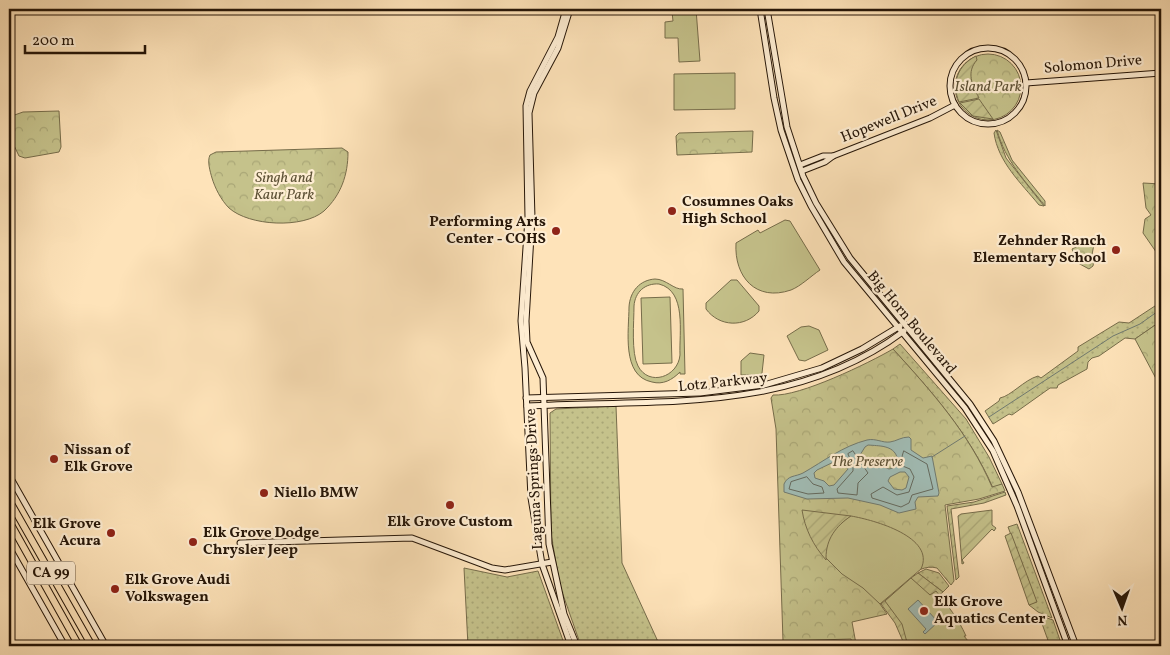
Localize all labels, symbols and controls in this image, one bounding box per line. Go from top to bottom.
scale bar [25,22,145,54]
text: 200 m [32,31,75,52]
street label: Solomon Drive [1043,50,1143,80]
park label: Island Park [954,77,1022,98]
street label: Hopewell Drive [838,91,940,149]
park label: Singh and Kaur Park [254,168,314,206]
place label: Cosumnes Oaks High School [682,192,794,230]
marker: Cosumnes Oaks High School [666,205,678,217]
place label: Performing Arts Center - COHS [429,212,546,250]
marker: Performing Arts Center - COHS [550,225,562,237]
place label: Zehnder Ranch Elementary School [973,231,1106,269]
marker: Zehnder Ranch Elementary School [1110,244,1122,256]
street label: Big Horn Boulevard [861,267,961,379]
street label: Lotz Parkway [677,368,769,398]
street label: Laguna Springs Drive [521,408,549,550]
place label: Nissan of Elk Grove [64,440,133,478]
park label: The Preserve [831,452,904,473]
marker: Nissan of Elk Grove [48,453,60,465]
place label: Niello BMW [274,483,359,504]
marker: Niello BMW [258,487,270,499]
marker: Elk Grove Custom [444,499,456,511]
place label: Elk Grove Custom [387,512,513,533]
place label: Elk Grove Acura [32,514,101,552]
place label: Elk Grove Dodge Chrysler Jeep [203,523,320,561]
marker: Elk Grove Acura [105,527,117,539]
marker: Elk Grove Dodge Chrysler Jeep [187,536,199,548]
road number: CA 99 [27,562,75,584]
place label: Elk Grove Audi Volkswagen [125,570,230,608]
north arrow [1098,582,1148,632]
marker: Elk Grove Audi Volkswagen [109,583,121,595]
place label: Elk Grove Aquatics Center [934,592,1045,630]
marker: Elk Grove Aquatics Center [918,605,930,617]
text: N [1117,610,1128,629]

